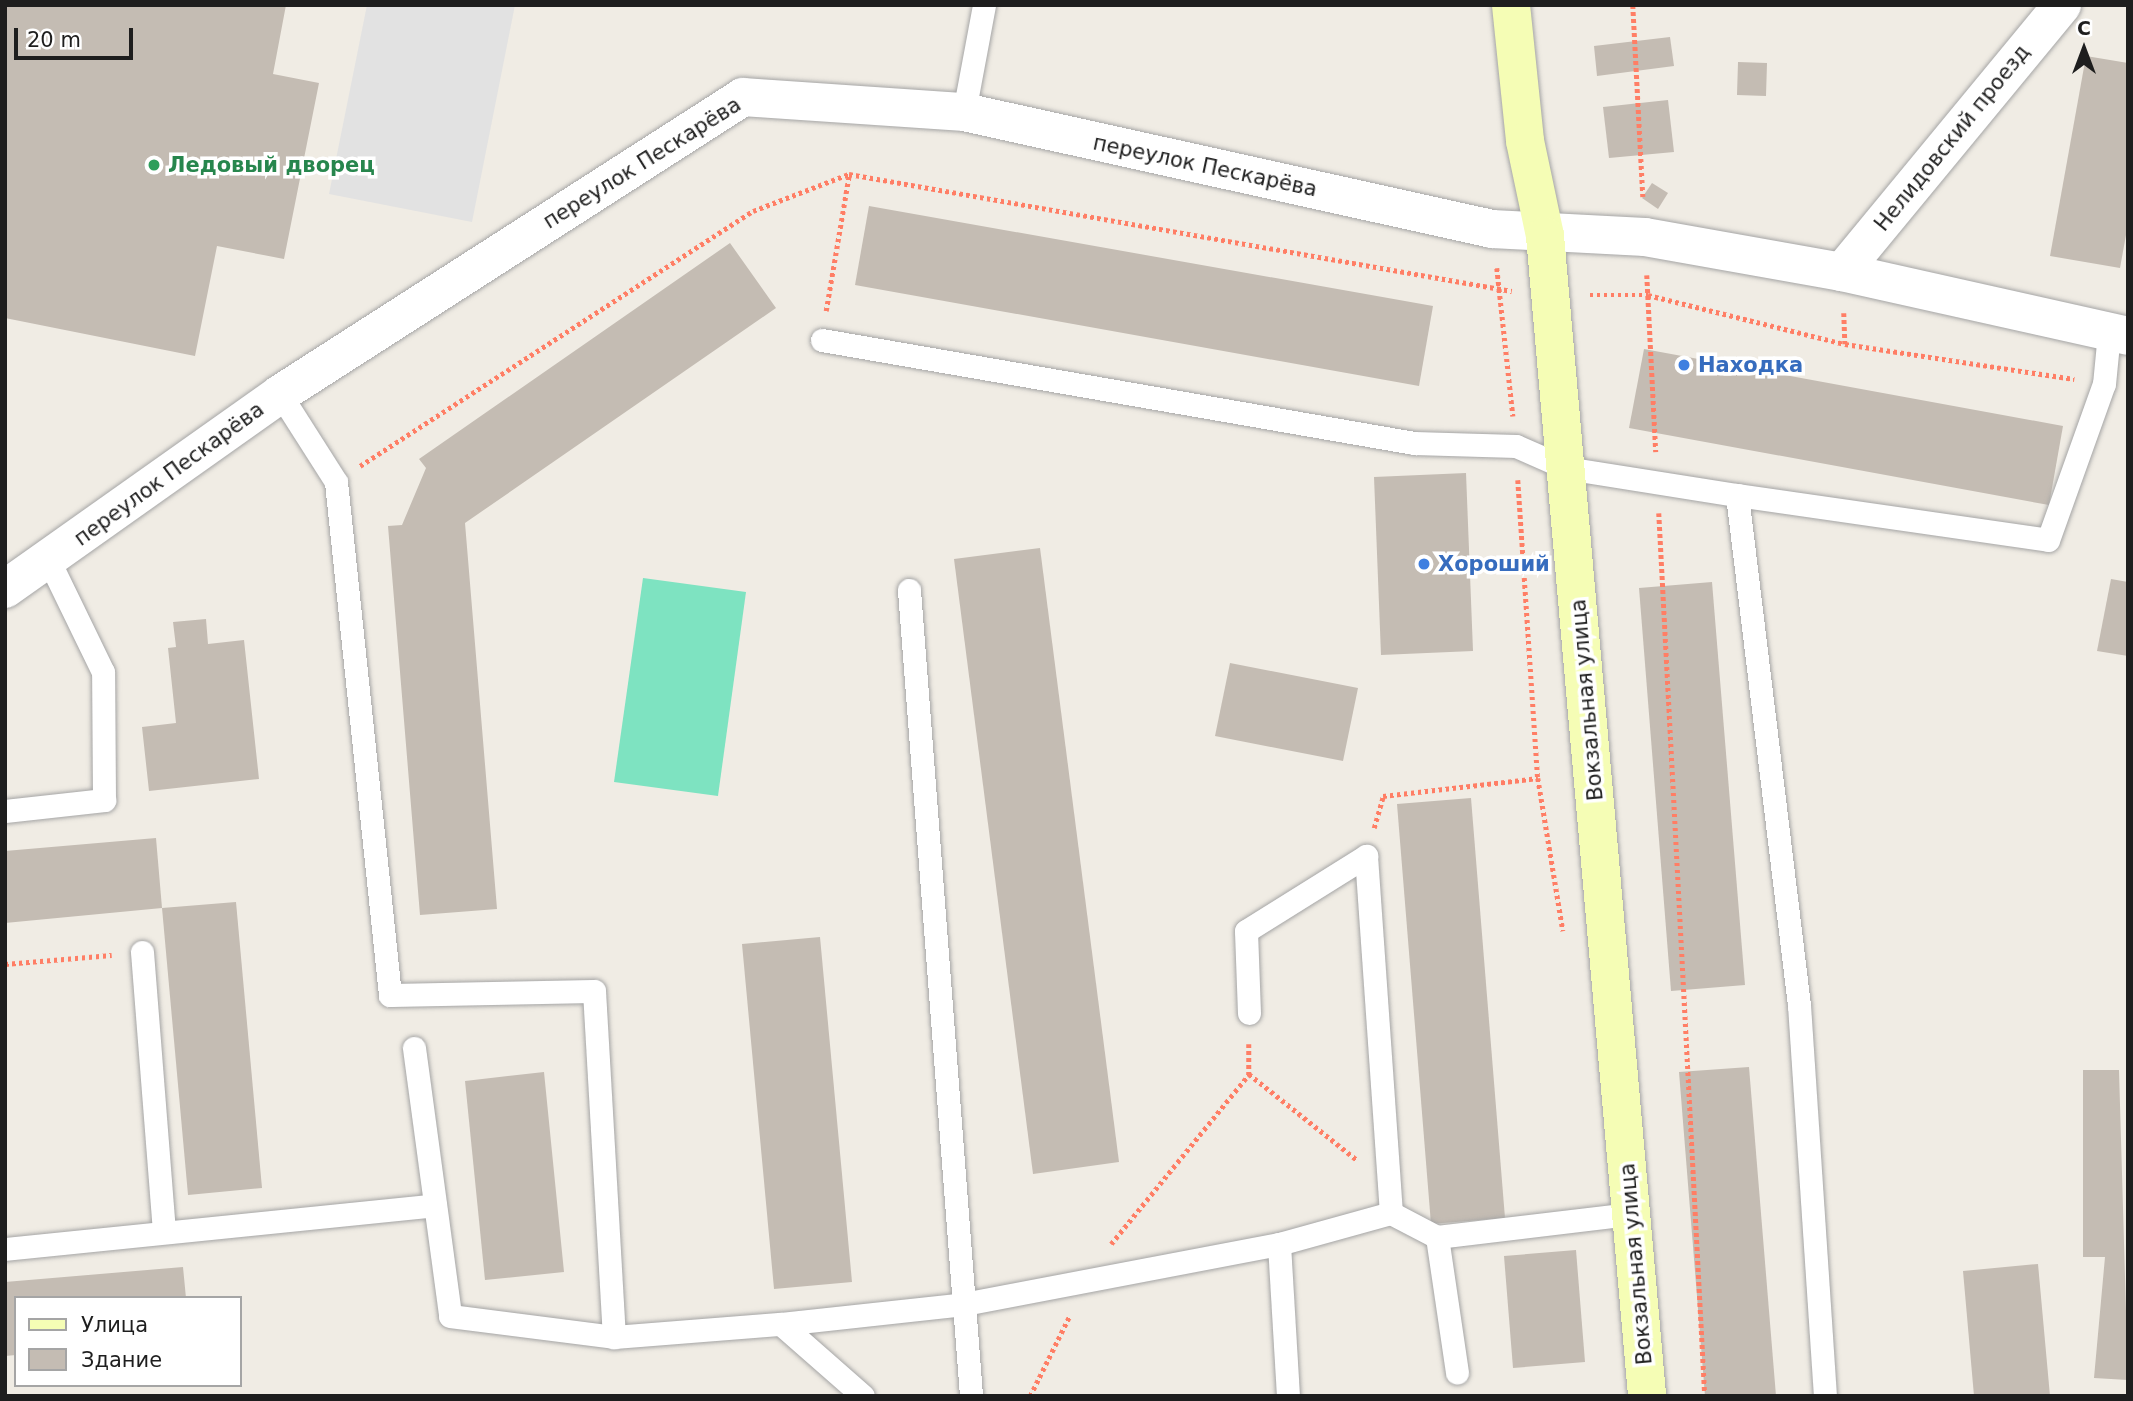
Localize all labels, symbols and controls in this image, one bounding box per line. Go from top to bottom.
scale bar [18,14,136,58]
north arrow [2049,14,2119,84]
text: С [2077,17,2091,39]
text: 20 m [27,28,81,52]
street label: Нелидовский проезд [1869,40,2035,236]
street label: переулок Пескарёва [539,92,745,234]
street label: переулок Пескарёва [1091,130,1319,202]
place label: Ледовый дворец [168,152,375,178]
marker: Ледовый дворец [146,157,162,173]
place label: Находка [1698,352,1803,378]
marker: Находка [1676,357,1692,373]
street label: переулок Пескарёва [69,397,269,551]
place label: Хороший [1438,551,1550,577]
marker: Хороший [1416,556,1432,572]
street label: Вокзальная улица [1566,598,1608,802]
street label: Вокзальная улица [1615,1162,1657,1366]
legend [14,1296,242,1387]
text: Улица [81,1313,148,1337]
text: Здание [81,1348,162,1372]

